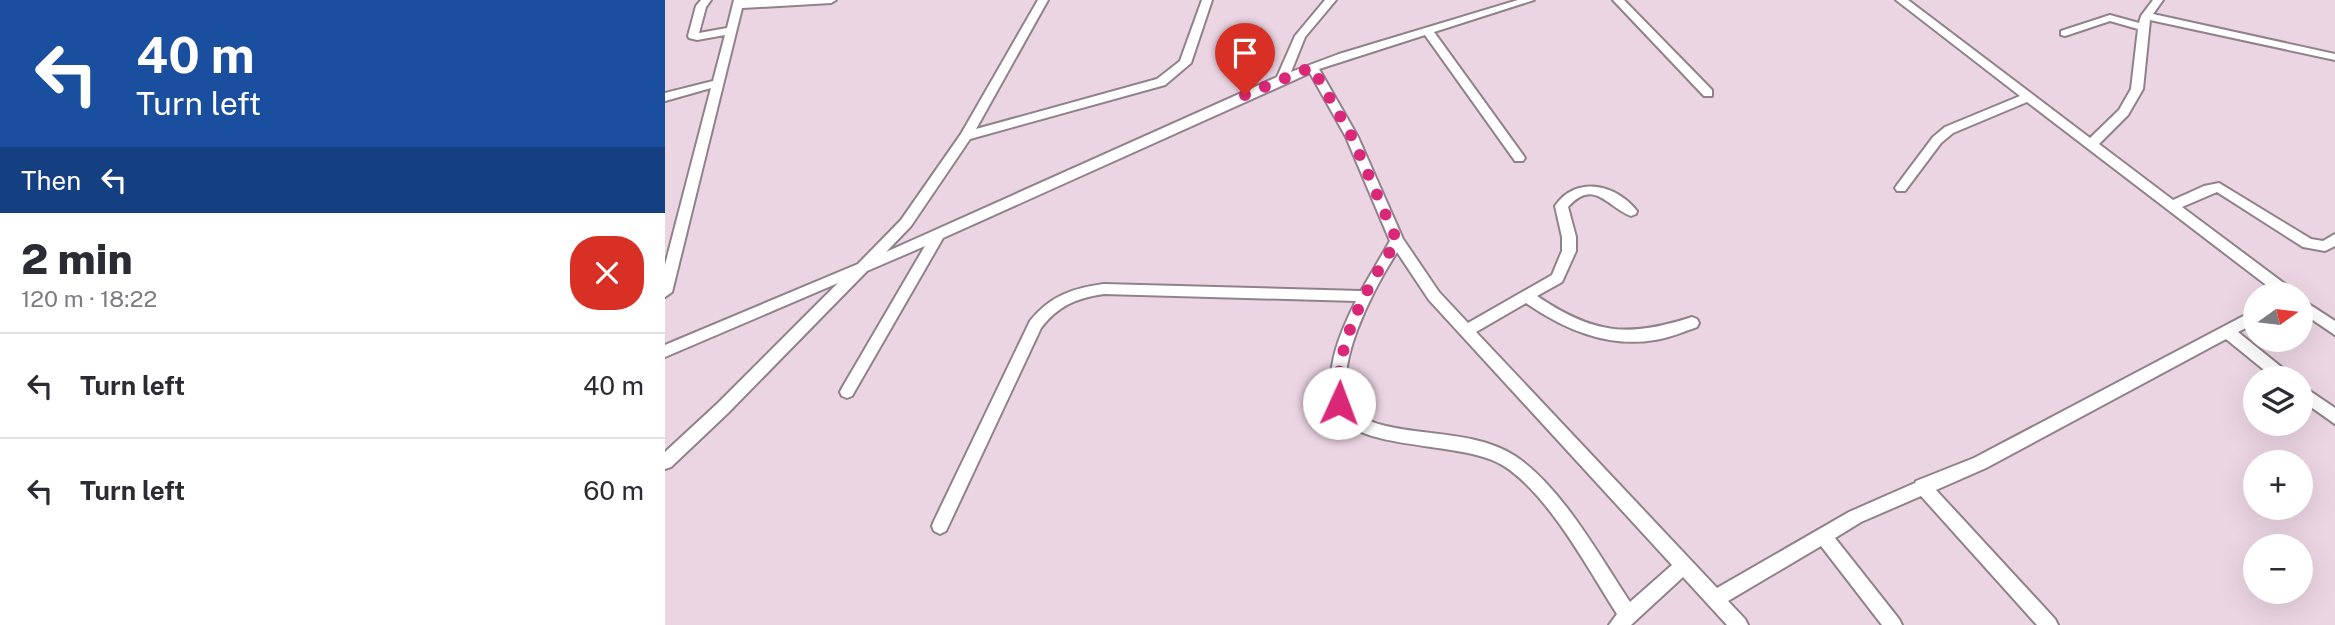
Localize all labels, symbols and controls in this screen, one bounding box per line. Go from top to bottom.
pin [1215,23,1275,95]
text: 40 m [136,26,255,84]
icon: left [21,28,112,119]
icon: arrive [1226,34,1264,72]
text: Turn left [136,85,261,122]
icon: left [95,161,133,199]
text: Then [21,165,81,196]
text: 2 min [21,234,133,283]
button: close [570,236,644,310]
north arrow [2243,282,2313,352]
map controls [2243,282,2313,604]
text: 120 m · 18:22 [21,285,157,312]
position arrow [1302,366,1376,440]
button: layers [2243,366,2313,436]
icon: left [21,367,59,405]
text: Turn left [80,370,185,401]
text: 40 m [583,370,644,401]
button: + [2243,450,2313,520]
icon: left [21,472,59,510]
text: Turn left [80,475,185,506]
text: 60 m [583,475,644,506]
button: − [2243,534,2313,604]

